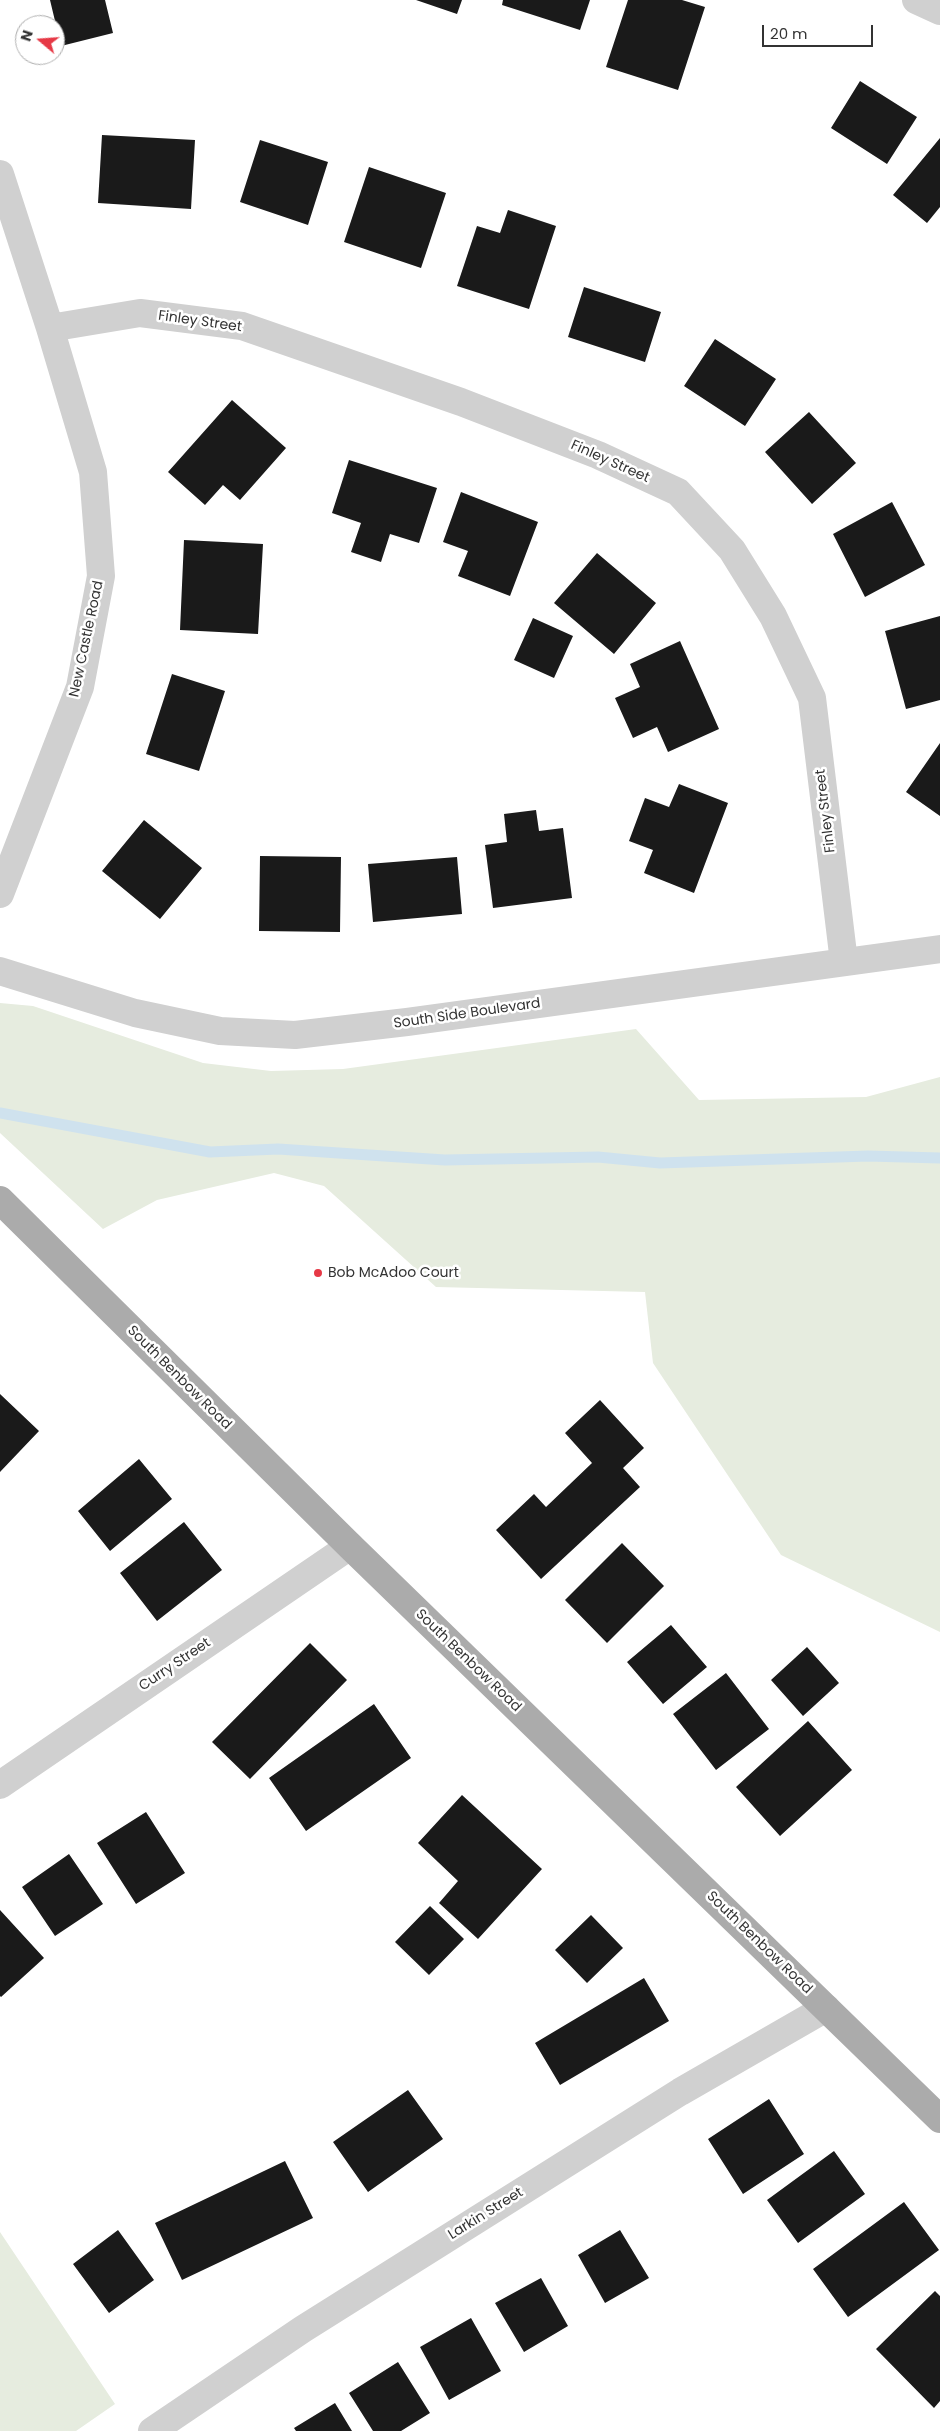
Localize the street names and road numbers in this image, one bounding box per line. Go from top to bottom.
street label: Finley Street [157,308,243,336]
street label: Finley Street [568,437,652,487]
street label: New Castle Road [66,579,108,699]
street label: Finley Street [813,768,839,854]
street label: South Side Boulevard [392,995,542,1033]
street label: South Benbow Road [123,1322,235,1434]
street label: South Benbow Road [412,1606,524,1716]
street label: Curry Street [136,1635,214,1695]
street label: South Benbow Road [703,1888,815,1998]
street label: Larkin Street [445,2184,527,2244]

